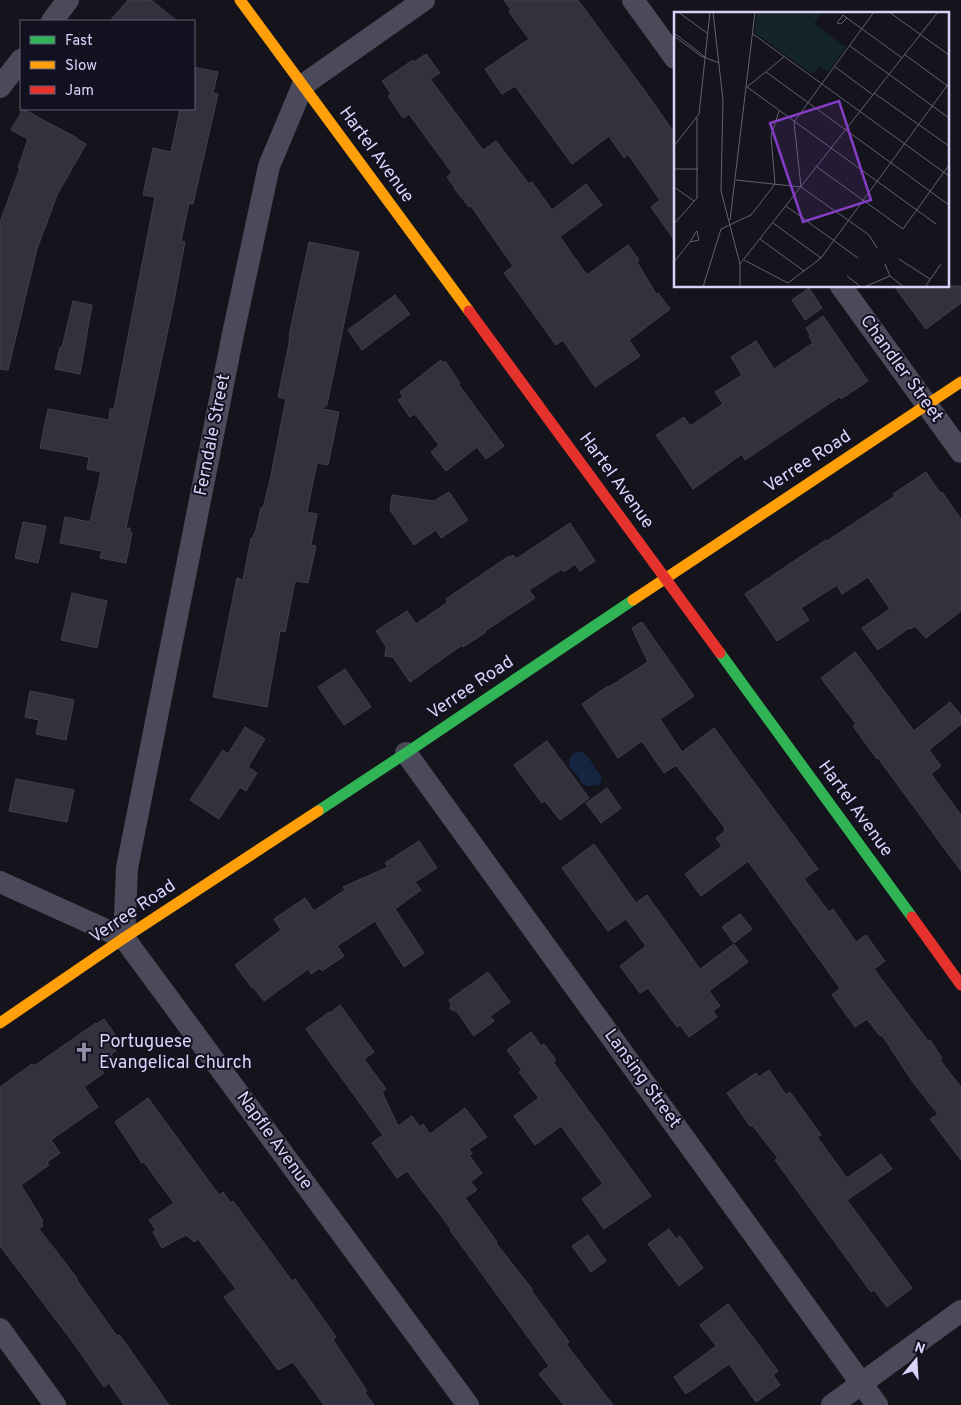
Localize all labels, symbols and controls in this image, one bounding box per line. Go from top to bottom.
inset map [674,12,948,288]
legend [20,20,195,110]
text: Fast [65,32,93,51]
text: Slow [65,57,97,76]
text: Jam [65,82,94,101]
street label: Hartel Avenue [333,102,419,208]
street label: Chandler Street [854,311,948,427]
street label: Ferndale Street [190,372,236,498]
street label: Verree Road [760,425,856,499]
street label: Hartel Avenue [573,428,659,534]
street label: Verree Road [424,651,518,725]
street label: Hartel Avenue [812,756,898,862]
street label: Verree Road [86,875,180,949]
street label: Lansing Street [598,1025,686,1133]
place label: Portuguese Evangelical Church [99,1031,252,1075]
church icon: Portuguese Evangelical Church [73,1041,95,1063]
street label: Napfle Avenue [231,1087,317,1195]
north arrow [891,1335,941,1385]
text: N [912,1339,927,1359]

